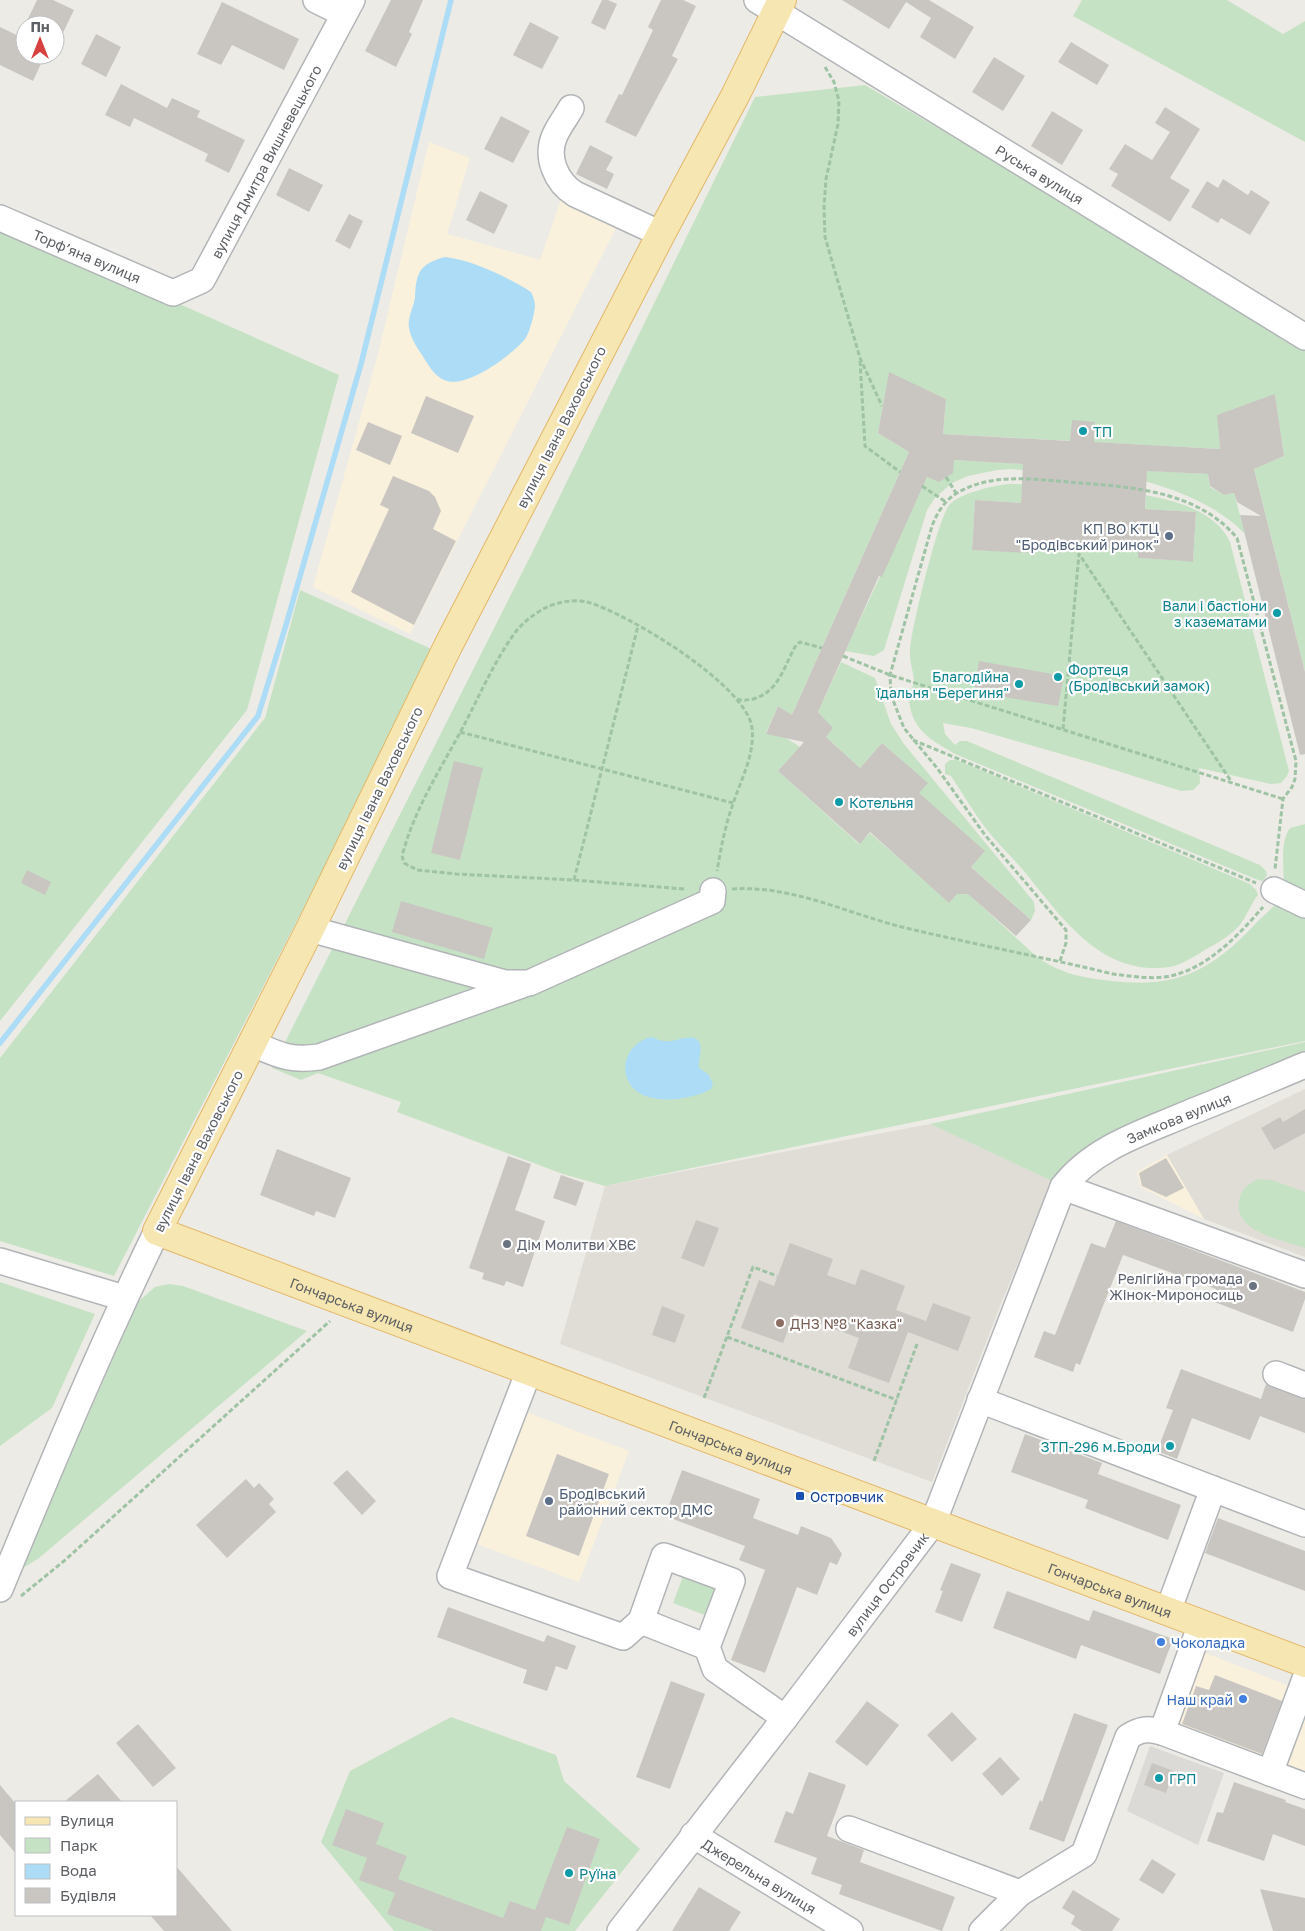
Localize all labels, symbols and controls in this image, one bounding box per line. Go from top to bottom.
north arrow [15,15,65,65]
text: Пн [30,18,50,35]
street label: вулиця Дмитра Вишневецького [207,62,324,261]
street label: Руська вулиця [993,140,1087,207]
street label: Торфʼяна вулиця [31,226,143,286]
street label: вулиця Івана Ваховського [513,343,609,511]
place label: ТП [1093,423,1112,440]
marker: ТП [1077,425,1089,437]
place label: КП ВО КТЦ "Бродівський ринок" [1016,520,1159,553]
marker: КП ВО КТЦ "Бродівський ринок" [1163,530,1175,542]
place label: Вали і бастіони з казематами [1162,597,1267,630]
marker: Вали і бастіони з казематами [1271,607,1283,619]
place label: Фортеця (Бродівський замок) [1068,661,1210,694]
place label: Благодійна їдальня "Берегиня" [876,668,1009,701]
marker: Фортеця (Бродівський замок) [1052,671,1064,683]
marker: Благодійна їдальня "Берегиня" [1013,678,1025,690]
street label: вулиця Івана Ваховського [332,704,426,872]
place label: Котельня [849,794,914,811]
marker: Котельня [833,796,845,808]
street label: вулиця Івана Ваховського [150,1067,246,1235]
street label: Замкова вулиця [1124,1088,1233,1147]
place label: Дім Молитви ХВЄ [517,1236,636,1253]
marker: Дім Молитви ХВЄ [501,1238,513,1250]
place label: Релігійна громада Жінок-Мироносиць [1109,1270,1243,1303]
street label: Гончарська вулиця [288,1273,416,1335]
marker: Релігійна громада Жінок-Мироносиць [1247,1280,1259,1292]
place label: ДНЗ №8 "Казка" [790,1315,902,1332]
marker: ДНЗ №8 "Казка" [774,1317,786,1329]
street label: Гончарська вулиця [667,1416,795,1478]
place label: ЗТП-296 м.Броди [1041,1438,1160,1455]
marker: ЗТП-296 м.Броди [1164,1440,1176,1452]
place label: Бродівський районний сектор ДМС [559,1485,713,1518]
place label: Островчик [810,1488,884,1505]
marker: Островчик [794,1490,806,1502]
marker: Бродівський районний сектор ДМС [543,1495,555,1507]
street label: вулиця Островчик [842,1528,932,1639]
street label: Гончарська вулиця [1046,1559,1174,1621]
place label: Чоколадка [1171,1634,1245,1651]
marker: Чоколадка [1155,1636,1167,1648]
place label: Наш край [1167,1691,1233,1708]
marker: Наш край [1237,1693,1249,1705]
place label: ГРП [1169,1770,1197,1787]
marker: ГРП [1153,1772,1165,1784]
legend [15,1801,178,1916]
text: Вулиця [60,1811,114,1829]
street label: Джерельна вулиця [700,1834,820,1917]
text: Парк [60,1836,98,1854]
text: Вода [60,1861,97,1879]
place label: Руїна [579,1865,617,1882]
marker: Руїна [563,1867,575,1879]
text: Будівля [60,1886,116,1904]

